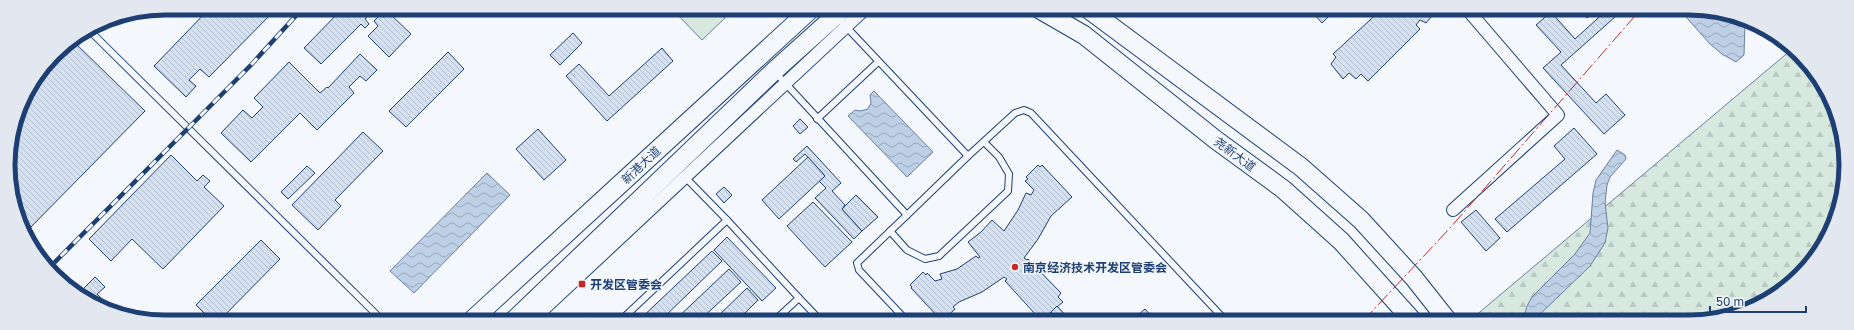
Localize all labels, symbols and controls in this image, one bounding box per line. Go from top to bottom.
street label: 尧新大道 [1211,134,1259,174]
street label: 新港大道 [618,143,664,187]
place label: 南京经济技术开发区管委会 [1023,260,1167,275]
marker: 南京经济技术开发区管委会 [1010,262,1020,272]
place label: 开发区管委会 [590,277,662,292]
marker: 开发区管委会 [577,279,587,289]
scale bar [1710,288,1806,314]
text: 50 m [1716,294,1744,309]

